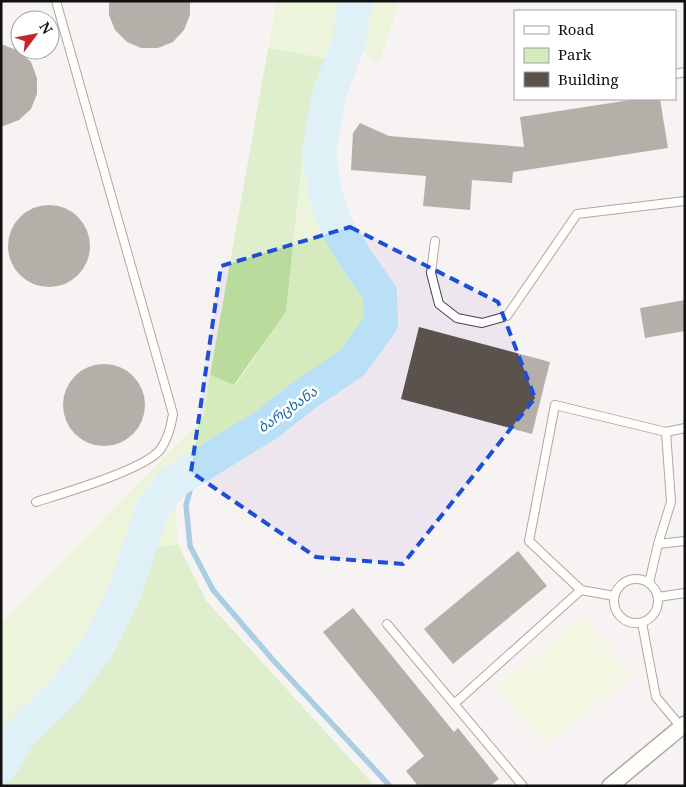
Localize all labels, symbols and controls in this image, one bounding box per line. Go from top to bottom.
north arrow [10,10,60,60]
legend [514,10,676,100]
text: N [35,18,57,38]
text: Road [558,19,594,39]
text: Park [558,44,592,64]
text: Building [558,69,619,89]
water label: ბარცხანა [253,381,321,437]

